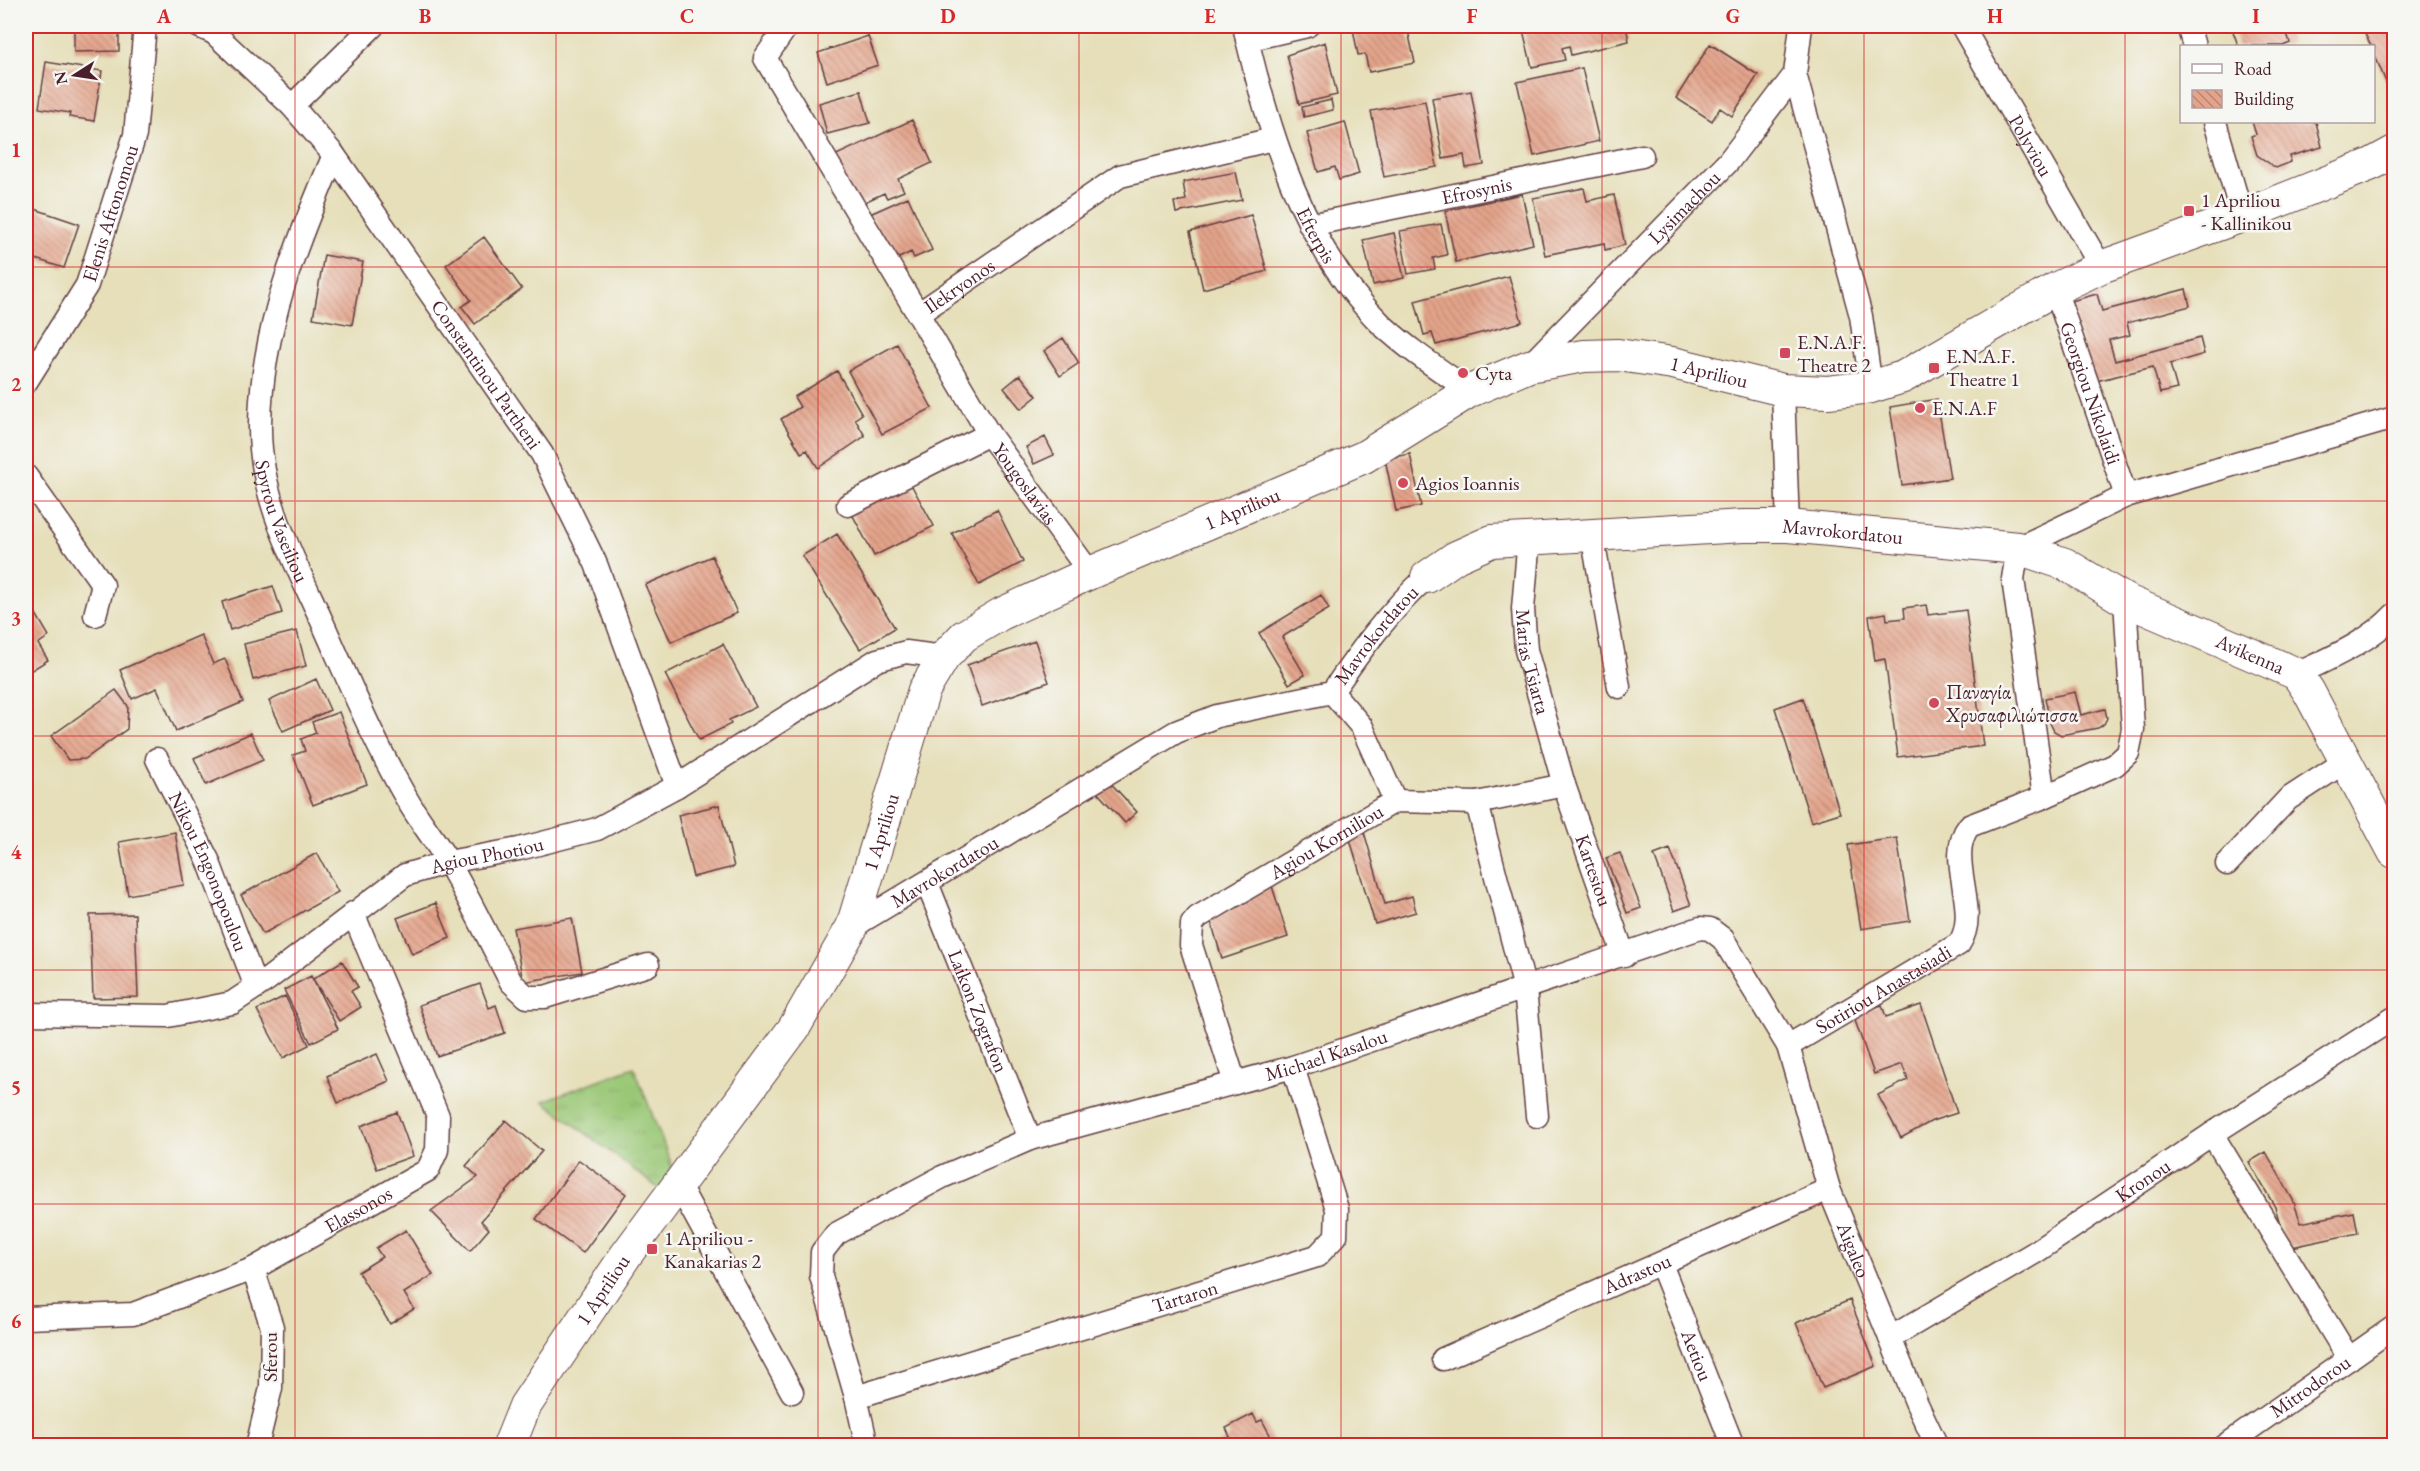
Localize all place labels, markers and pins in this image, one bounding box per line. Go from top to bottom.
place label: 1 Apriliou - Kallinikou [2201,187,2292,236]
marker: 1 Apriliou - Kallinikou [2182,204,2196,218]
place label: E.N.A.F. Theatre 2 [1797,329,1871,378]
place label: E.N.A.F. Theatre 1 [1946,343,2020,392]
marker: E.N.A.F. Theatre 2 [1778,346,1792,360]
place label: Cyta [1475,360,1512,386]
marker: E.N.A.F. Theatre 1 [1927,361,1941,375]
marker: Cyta [1456,366,1470,380]
place label: E.N.A.F [1932,395,1997,421]
marker: E.N.A.F [1913,401,1927,415]
place label: Agios Ioannis [1414,470,1520,496]
marker: Agios Ioannis [1396,476,1410,490]
place label: Παναγία Χρυσαφιλιώτισσα [1945,679,2079,728]
marker: Παναγία Χρυσαφιλιώτισσα [1927,696,1941,710]
place label: 1 Apriliou - Kanakarias 2 [664,1225,762,1274]
marker: 1 Apriliou - Kanakarias 2 [645,1242,659,1256]

